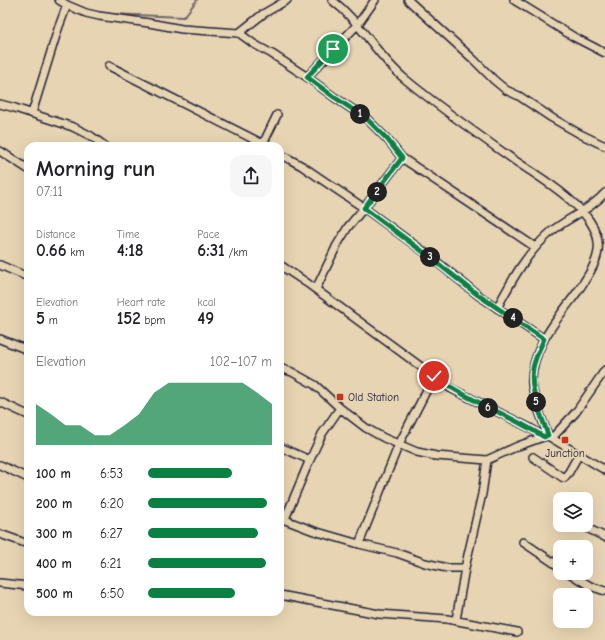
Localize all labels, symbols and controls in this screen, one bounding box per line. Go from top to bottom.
pin [316,32,350,66]
icon: arrive [322,38,344,60]
pin: 1 [350,104,370,124]
text: 1 [358,107,362,120]
button: share [230,155,272,197]
text: Morning run [36,156,155,182]
pin: 2 [367,182,387,202]
text: 07:11 [36,184,63,199]
text: 2 [374,185,380,198]
text: Distance [36,228,75,241]
text: Time [117,228,140,241]
text: Pace [197,228,220,241]
text: 0.66 [36,241,67,260]
text: 4:18 [117,241,144,260]
text: 6:31 [197,241,225,260]
text: km [67,246,85,259]
text: /km [225,246,248,259]
pin: 3 [420,247,440,267]
text: 3 [427,250,433,263]
text: Elevation [36,296,78,309]
text: Heart rate [117,296,165,309]
text: kcal [197,296,216,309]
pin: 4 [503,308,523,328]
text: 5 [36,309,45,328]
text: 152 [117,309,141,328]
text: 49 [197,309,214,328]
text: 4 [510,311,516,324]
text: m [45,314,58,327]
text: bpm [141,314,165,327]
text: Elevation [36,354,86,369]
text: 102–107 m [210,354,272,369]
pin [417,359,451,393]
icon: check [423,365,445,387]
place label: Old Station [348,391,399,404]
marker: Old Station [335,392,345,402]
pin: 5 [526,392,546,412]
text: 5 [533,395,539,408]
pin: 6 [478,398,498,418]
text: 6 [485,401,491,414]
marker: Junction [560,435,570,445]
place label: Junction [545,447,585,460]
text: 100 m [36,466,71,481]
text: 6:53 [100,466,123,481]
map controls [553,492,593,628]
button: layers [553,492,593,532]
text: 200 m [36,496,72,511]
text: 6:20 [100,496,124,511]
text: 300 m [36,526,72,541]
text: 6:27 [100,526,122,541]
button: + [553,540,593,580]
text: 400 m [36,556,72,571]
text: 6:21 [100,556,121,571]
text: 500 m [36,586,73,601]
text: 6:50 [100,586,124,601]
button: − [553,588,593,628]

